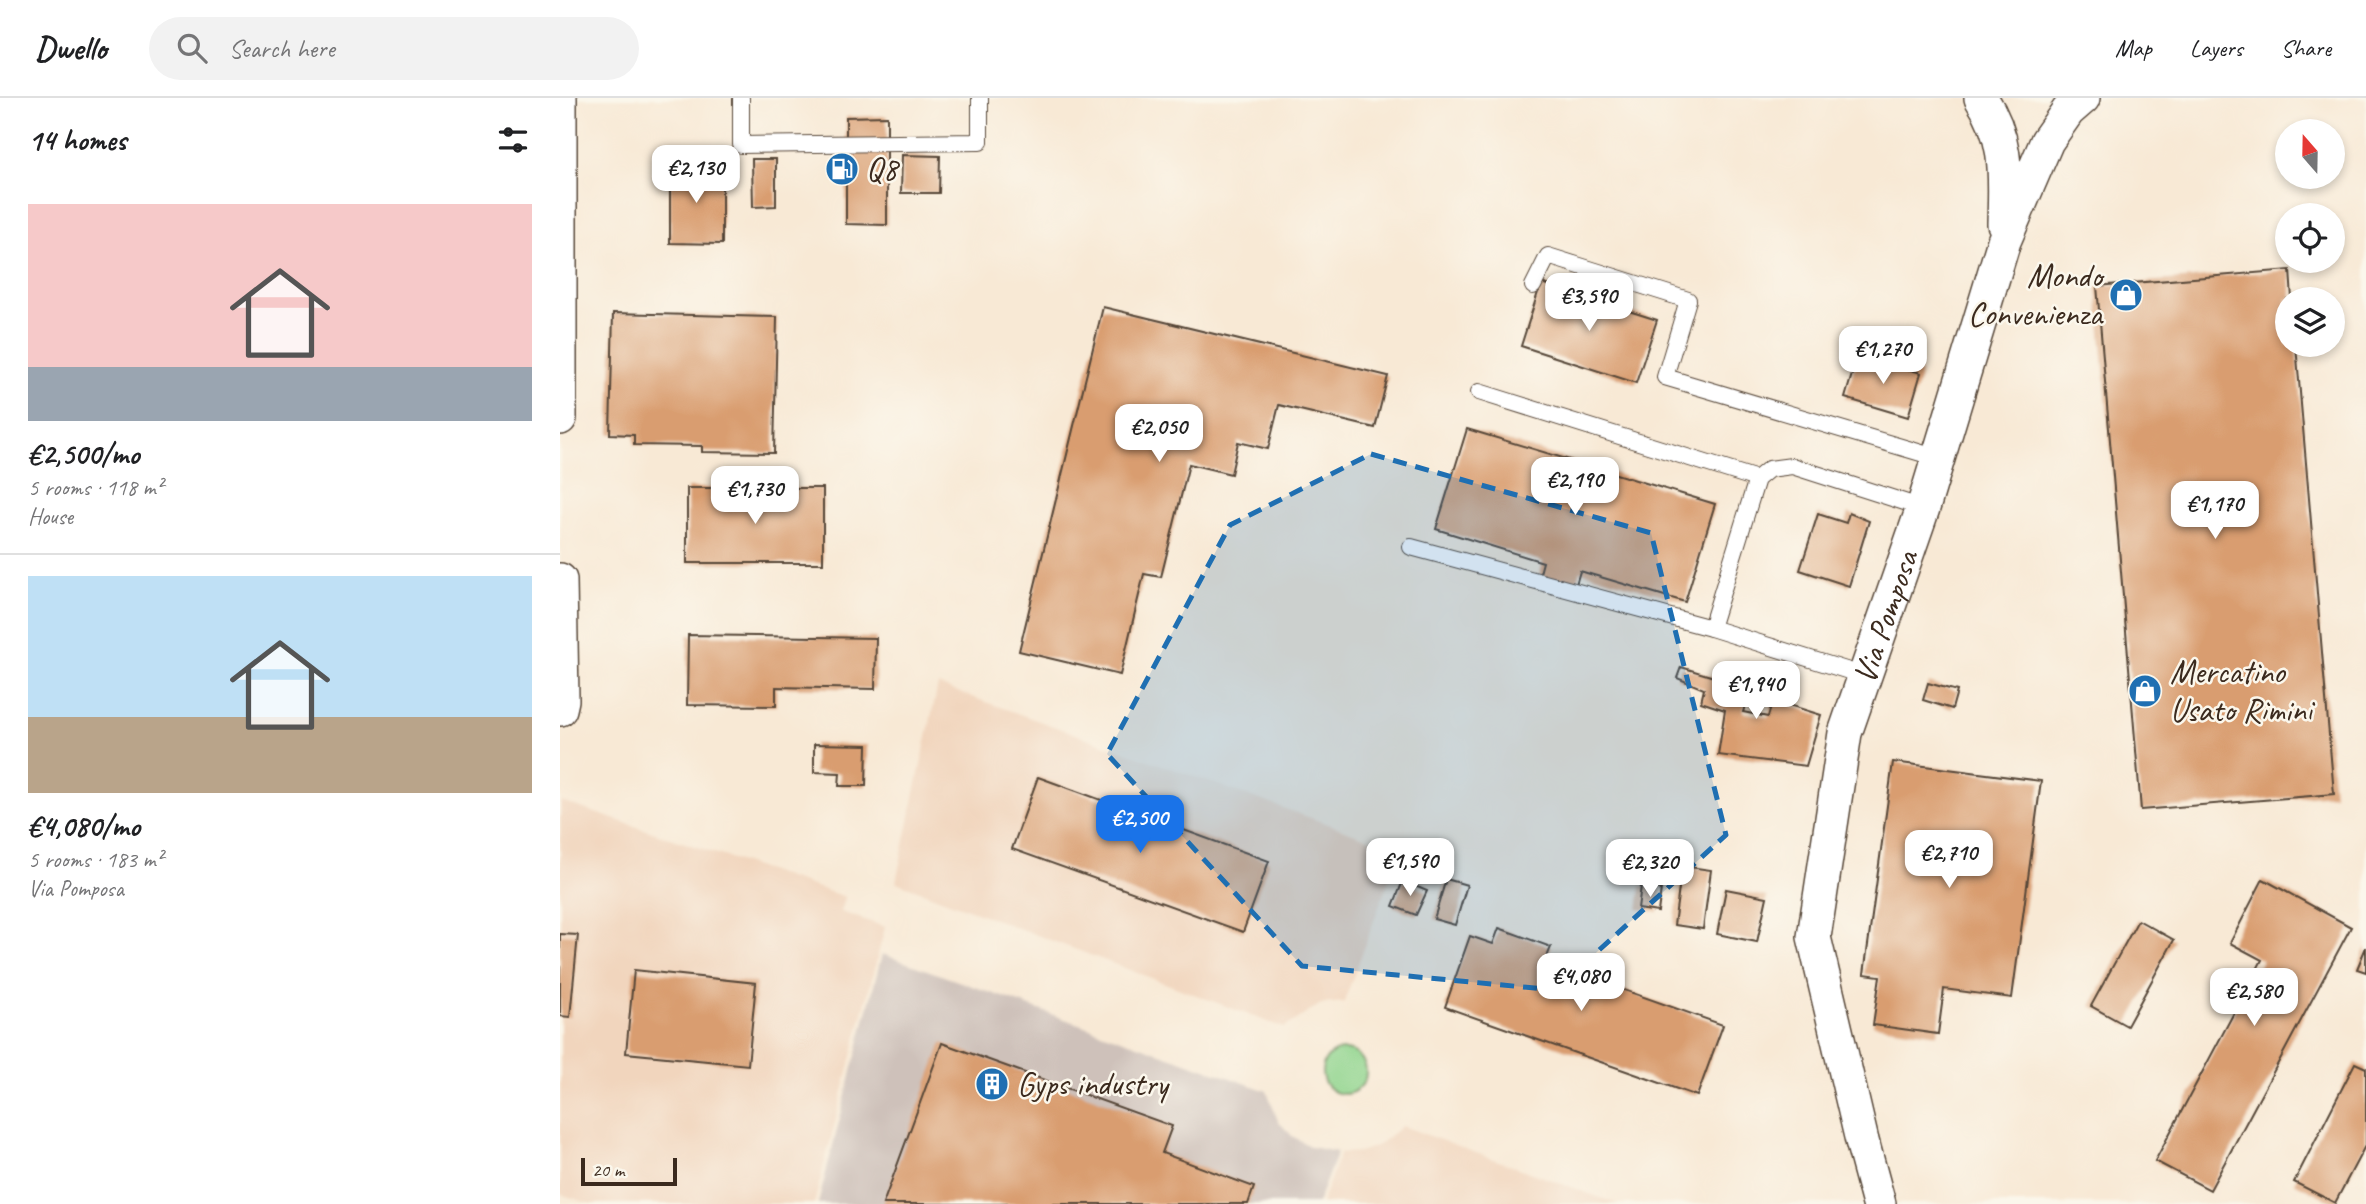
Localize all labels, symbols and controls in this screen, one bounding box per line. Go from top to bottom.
search box [149,17,639,80]
text: Dwello [35,27,107,69]
icon: search [173,29,211,67]
text: Search here [229,32,335,65]
text: Map [2115,33,2152,63]
text: Layers [2190,33,2243,63]
text: Share [2281,33,2331,63]
north arrow [2275,119,2345,189]
map controls [2275,119,2345,357]
text: 14 homes [28,121,126,159]
icon: filters [494,121,532,159]
pin: €2,130 [639,146,753,205]
place label: Q8 [866,148,901,190]
fuel station icon: Q8 [823,150,861,188]
text: €2,130 [668,153,724,182]
button: locate [2275,203,2345,273]
icon: home [217,250,343,376]
place label: Mondo Convenienza [1968,255,2105,335]
pin: €3,590 [1532,274,1646,333]
shop icon: Mondo Convenienza [2107,276,2145,314]
text: €3,590 [1561,281,1617,310]
button: layers [2275,287,2345,357]
pin: €1,270 [1826,327,1940,386]
text: €1,270 [1855,334,1911,363]
pin: €2,050 [1102,404,1216,464]
text: €2,050 [1131,412,1187,441]
text: €2,500/mo [28,435,139,473]
pin: €2,190 [1518,458,1632,517]
text: €2,190 [1547,465,1603,494]
pin: €1,730 [698,466,812,526]
text: 5 rooms · 118 m² [28,473,163,502]
text: €1,730 [727,474,783,503]
pin: €1,170 [2158,482,2272,541]
text: €1,170 [2187,489,2243,518]
text: House [28,502,73,531]
street label: Via Pomposa [1843,544,1928,689]
icon: home [217,622,343,748]
place label: Mercatino Usato Rimini [2170,651,2316,731]
pin: €1,940 [1699,662,1813,721]
text: €1,940 [1728,669,1784,698]
shop icon: Mercatino Usato Rimini [2126,672,2164,710]
pin: €2,500 [1083,796,1197,855]
text: €2,500 [1112,803,1168,832]
text: €4,080/mo [28,807,140,845]
pin: €2,710 [1892,830,2006,890]
pin: €1,590 [1353,838,1467,898]
text: €2,710 [1921,838,1977,867]
pin: €2,320 [1593,840,1707,899]
text: 5 rooms · 183 m² [28,845,163,874]
text: €1,590 [1382,846,1438,875]
text: €2,320 [1622,847,1678,876]
text: Via Pomposa [28,874,124,903]
pin: €4,080 [1524,954,1638,1013]
text: €4,080 [1553,961,1609,990]
pin: €2,580 [2197,968,2311,1028]
text: €2,580 [2226,976,2282,1005]
place label: Gyps industry [1017,1063,1170,1105]
building icon: Gyps industry [973,1065,1011,1103]
scale bar [581,1155,677,1187]
text: 20 m [592,1158,624,1182]

